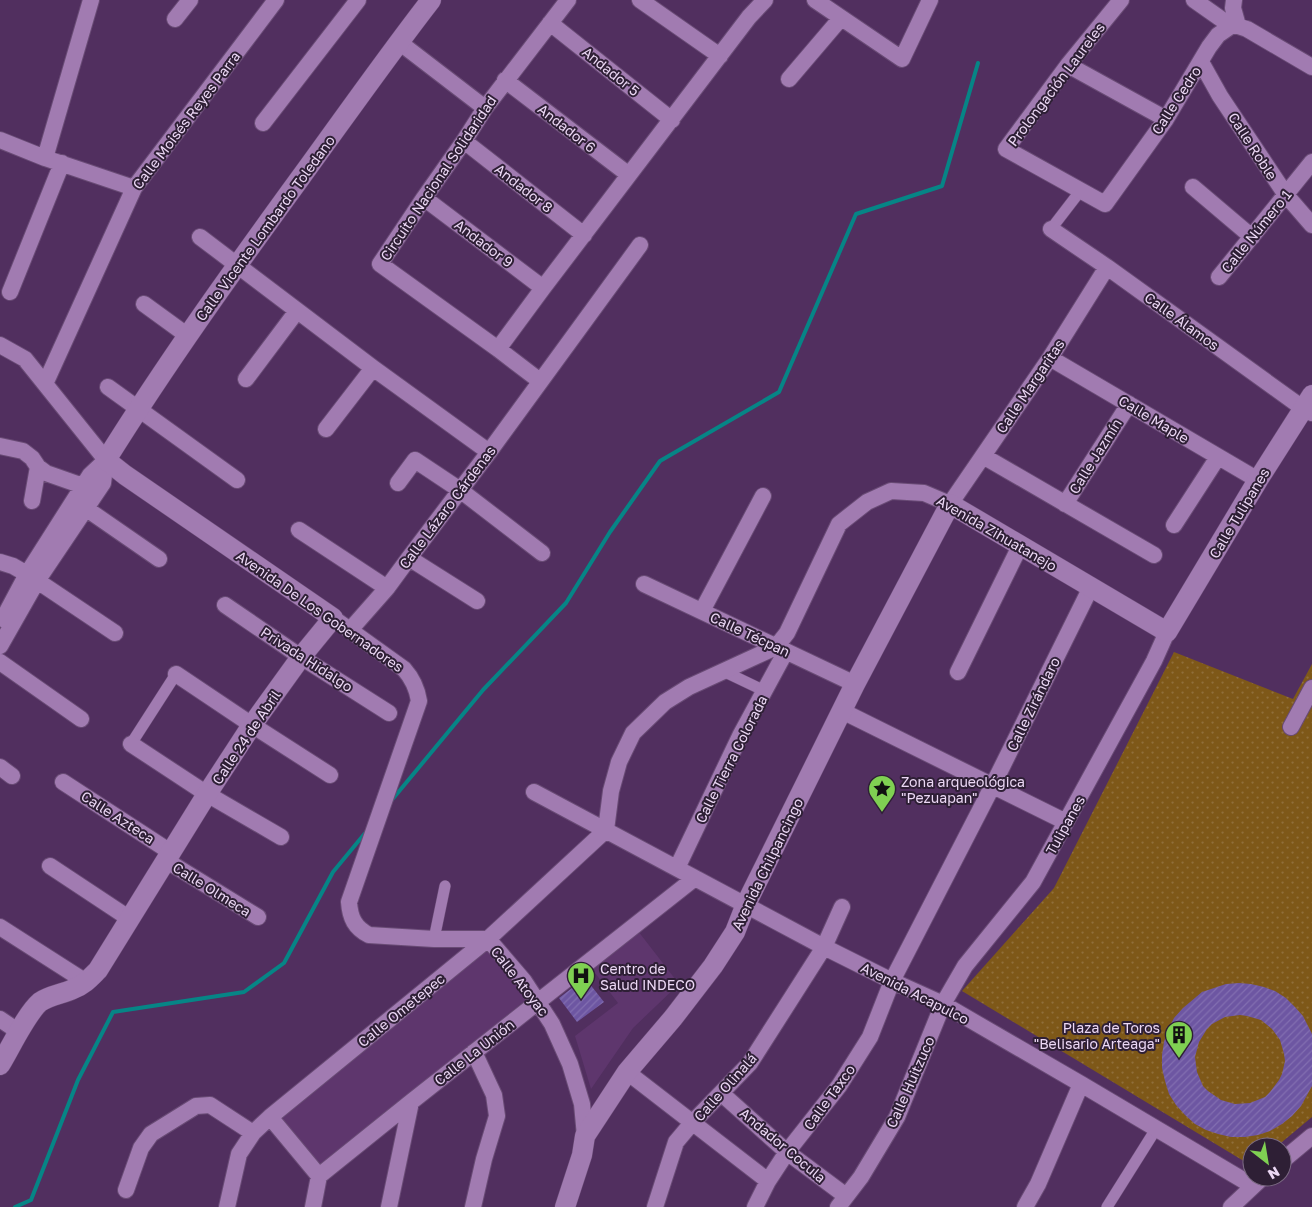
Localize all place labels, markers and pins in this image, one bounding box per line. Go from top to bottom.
place label: Zona arqueológica "Pezuapan" [901,773,1025,806]
place icon: Zona arqueológica "Pezuapan" [867,774,897,813]
place label: Centro de Salud INDECO [600,960,695,993]
hospital icon: Centro de Salud INDECO [566,961,596,1000]
place label: Plaza de Toros "Belisario Arteaga" [1034,1019,1160,1052]
building icon: Plaza de Toros "Belisario Arteaga" [1164,1020,1194,1059]

